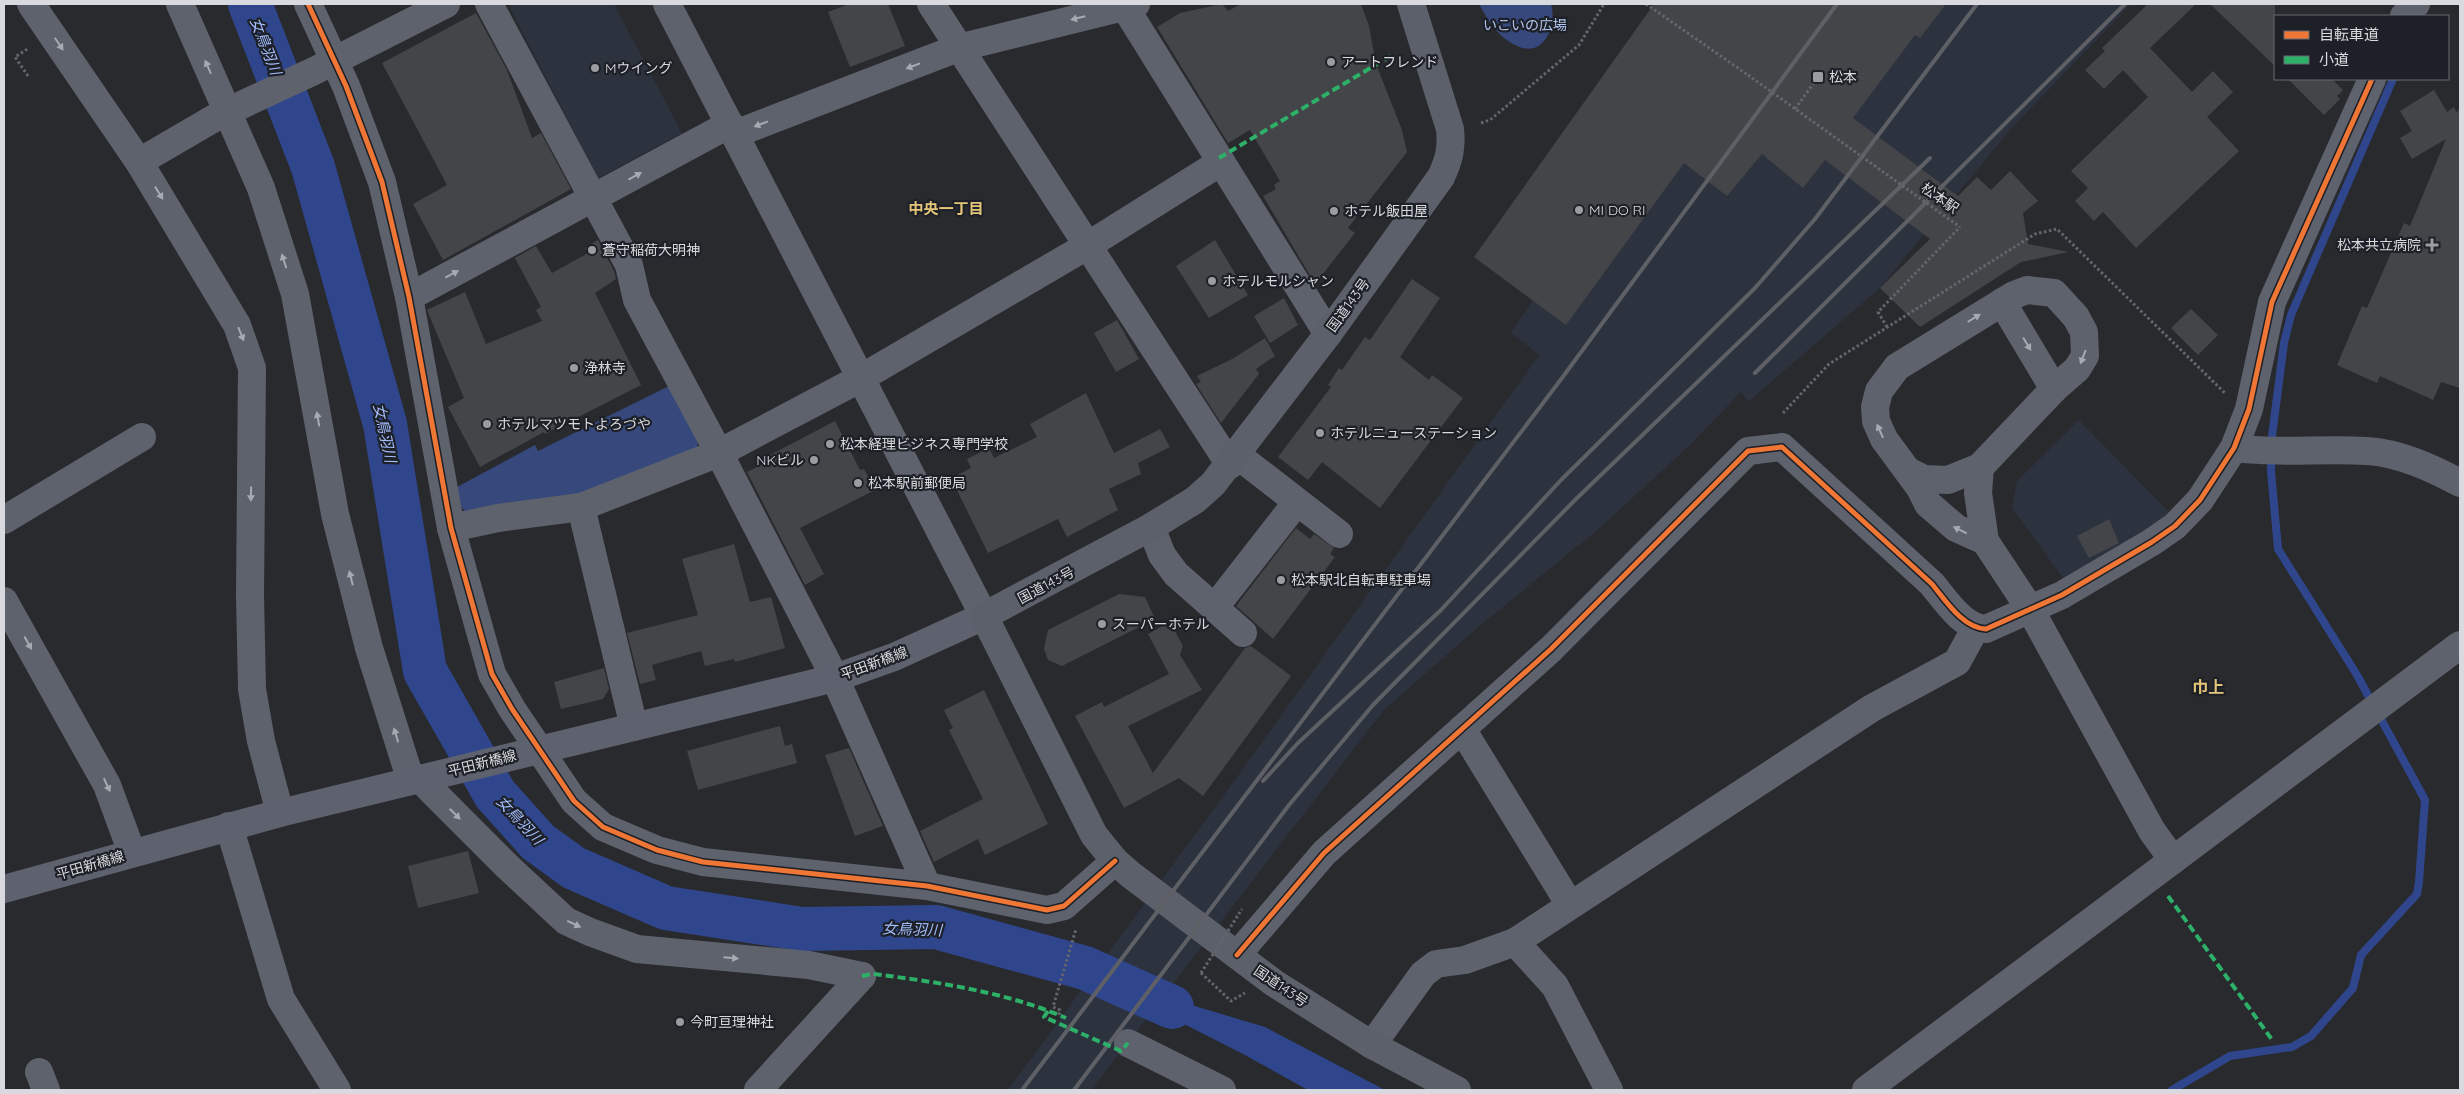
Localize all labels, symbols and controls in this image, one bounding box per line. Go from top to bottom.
one-way arrow [1070,14,1085,22]
water label: 女鳥羽川 [246,15,286,79]
legend [2274,15,2449,80]
park label: いこいの広場 [1483,16,1567,34]
text: 自転車道 [2319,25,2379,44]
one-way arrow [54,37,63,51]
text: 小道 [2319,50,2349,69]
place label: アートフレンド [1341,53,1438,71]
marker: アートフレンド [1325,56,1337,68]
place label: Mウイング [605,59,673,77]
one-way arrow [203,60,211,74]
marker: Mウイング [589,62,601,74]
one-way arrow [905,62,920,70]
place label: 松本 [1829,68,1857,86]
marker: 松本 [1811,70,1825,84]
one-way arrow [753,120,768,128]
one-way arrow [628,172,642,180]
street label: 松本駅 [1918,179,1962,217]
one-way arrow [154,187,164,200]
district label: 中央一丁目 [908,199,984,218]
place label: MI DO RI [1589,201,1645,219]
place label: ホテル飯田屋 [1344,202,1428,220]
marker: MI DO RI [1573,204,1585,216]
marker: ホテル飯田屋 [1328,205,1340,217]
place label: 松本共立病院 [2337,236,2421,254]
marker: 松本共立病院 [2425,238,2439,252]
place label: 蒼守稲荷大明神 [602,241,700,259]
marker: 蒼守稲荷大明神 [586,244,598,256]
one-way arrow [280,253,288,268]
one-way arrow [445,270,459,278]
place label: ホテルモルシャン [1222,272,1334,290]
marker: ホテルモルシャン [1206,275,1218,287]
street label: 国道143号 [1323,275,1373,335]
one-way arrow [1968,314,1981,323]
one-way arrow [238,326,245,341]
one-way arrow [2022,337,2031,350]
one-way arrow [2078,350,2086,364]
place label: 浄林寺 [584,359,626,377]
marker: 浄林寺 [568,362,580,374]
water label: 女鳥羽川 [369,402,401,466]
one-way arrow [314,412,322,427]
place label: ホテルマツモトよろづや [497,415,651,433]
marker: ホテルマツモトよろづや [481,418,493,430]
place label: ホテルニューステーション [1330,424,1497,442]
one-way arrow [1876,424,1884,438]
marker: ホテルニューステーション [1314,427,1326,439]
place label: 松本経理ビジネス専門学校 [840,435,1008,453]
marker: 松本経理ビジネス専門学校 [824,438,836,450]
place label: NKビル [756,451,804,469]
marker: NKビル [808,454,820,466]
place label: 松本駅前郵便局 [868,474,966,492]
marker: 松本駅前郵便局 [852,477,864,489]
one-way arrow [247,487,255,503]
one-way arrow [1953,525,1967,533]
street label: 国道143号 [1015,563,1077,607]
one-way arrow [347,571,355,586]
place label: 松本駅北自転車駐車場 [1291,571,1431,589]
marker: 松本駅北自転車駐車場 [1275,574,1287,586]
place label: スーパーホテル [1112,615,1210,633]
marker: スーパーホテル [1096,618,1108,630]
one-way arrow [23,637,32,650]
street label: 平田新橋線 [838,643,910,683]
district label: 巾上 [2192,677,2224,697]
one-way arrow [391,727,399,742]
street label: 平田新橋線 [446,746,518,780]
one-way arrow [102,778,111,793]
water label: 女鳥羽川 [493,792,549,850]
one-way arrow [449,807,461,819]
street label: 平田新橋線 [54,847,126,883]
water label: 女鳥羽川 [882,918,944,940]
one-way arrow [567,920,581,928]
one-way arrow [723,954,739,962]
street label: 国道143号 [1250,961,1312,1011]
place label: 今町亘理神社 [690,1013,774,1031]
marker: 今町亘理神社 [674,1016,686,1028]

